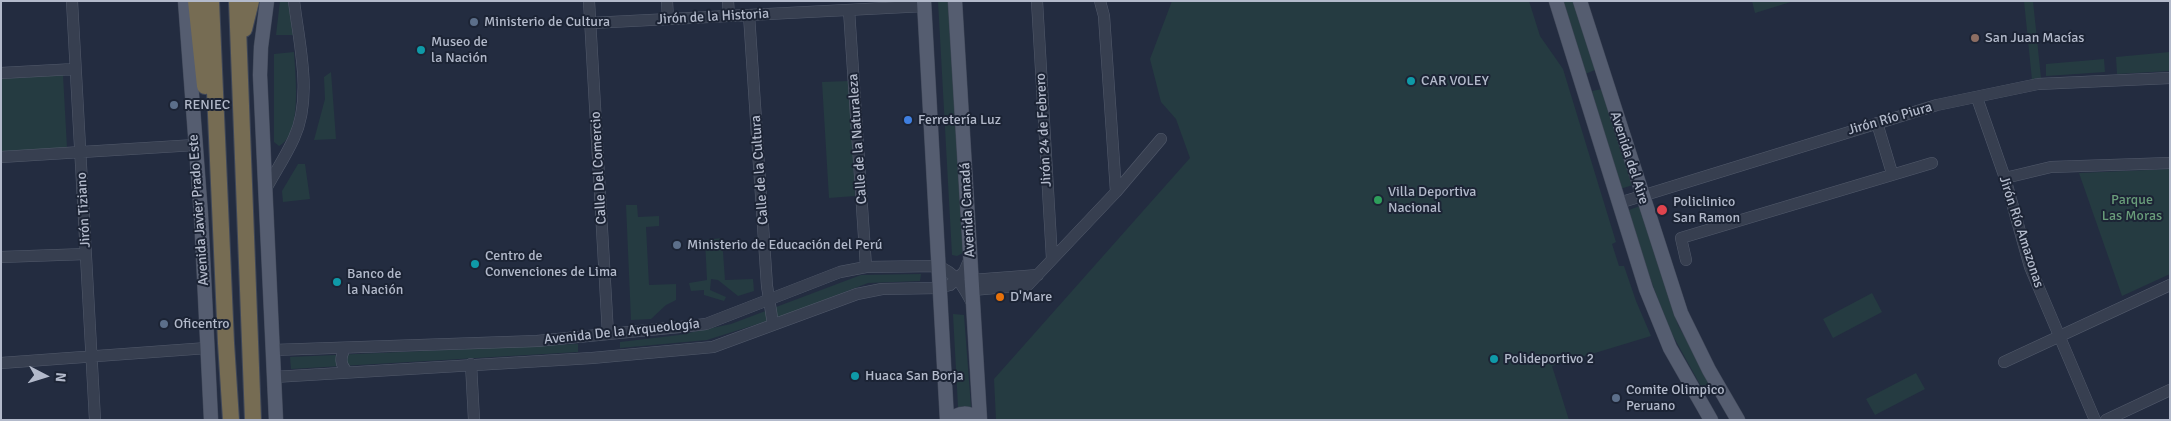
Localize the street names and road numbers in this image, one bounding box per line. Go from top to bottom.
street label: Jirón de la Historia [656,6,770,28]
street label: Calle de la Naturaleza [845,73,871,205]
street label: Jirón 24 de Febrero [1033,73,1055,187]
street label: Jirón Río Piura [1846,99,1934,139]
street label: Avenida del Aire [1606,110,1652,206]
street label: Calle Del Comercio [588,111,610,225]
street label: Calle de la Cultura [748,115,772,225]
street label: Avenida Javier Prado Este [185,134,213,286]
street label: Avenida Canadá [957,162,979,258]
street label: Jirón Tiziano [74,172,94,248]
street label: Jirón Río Amazonas [1995,174,2047,290]
street label: Avenida De la Arqueología [543,315,701,349]

